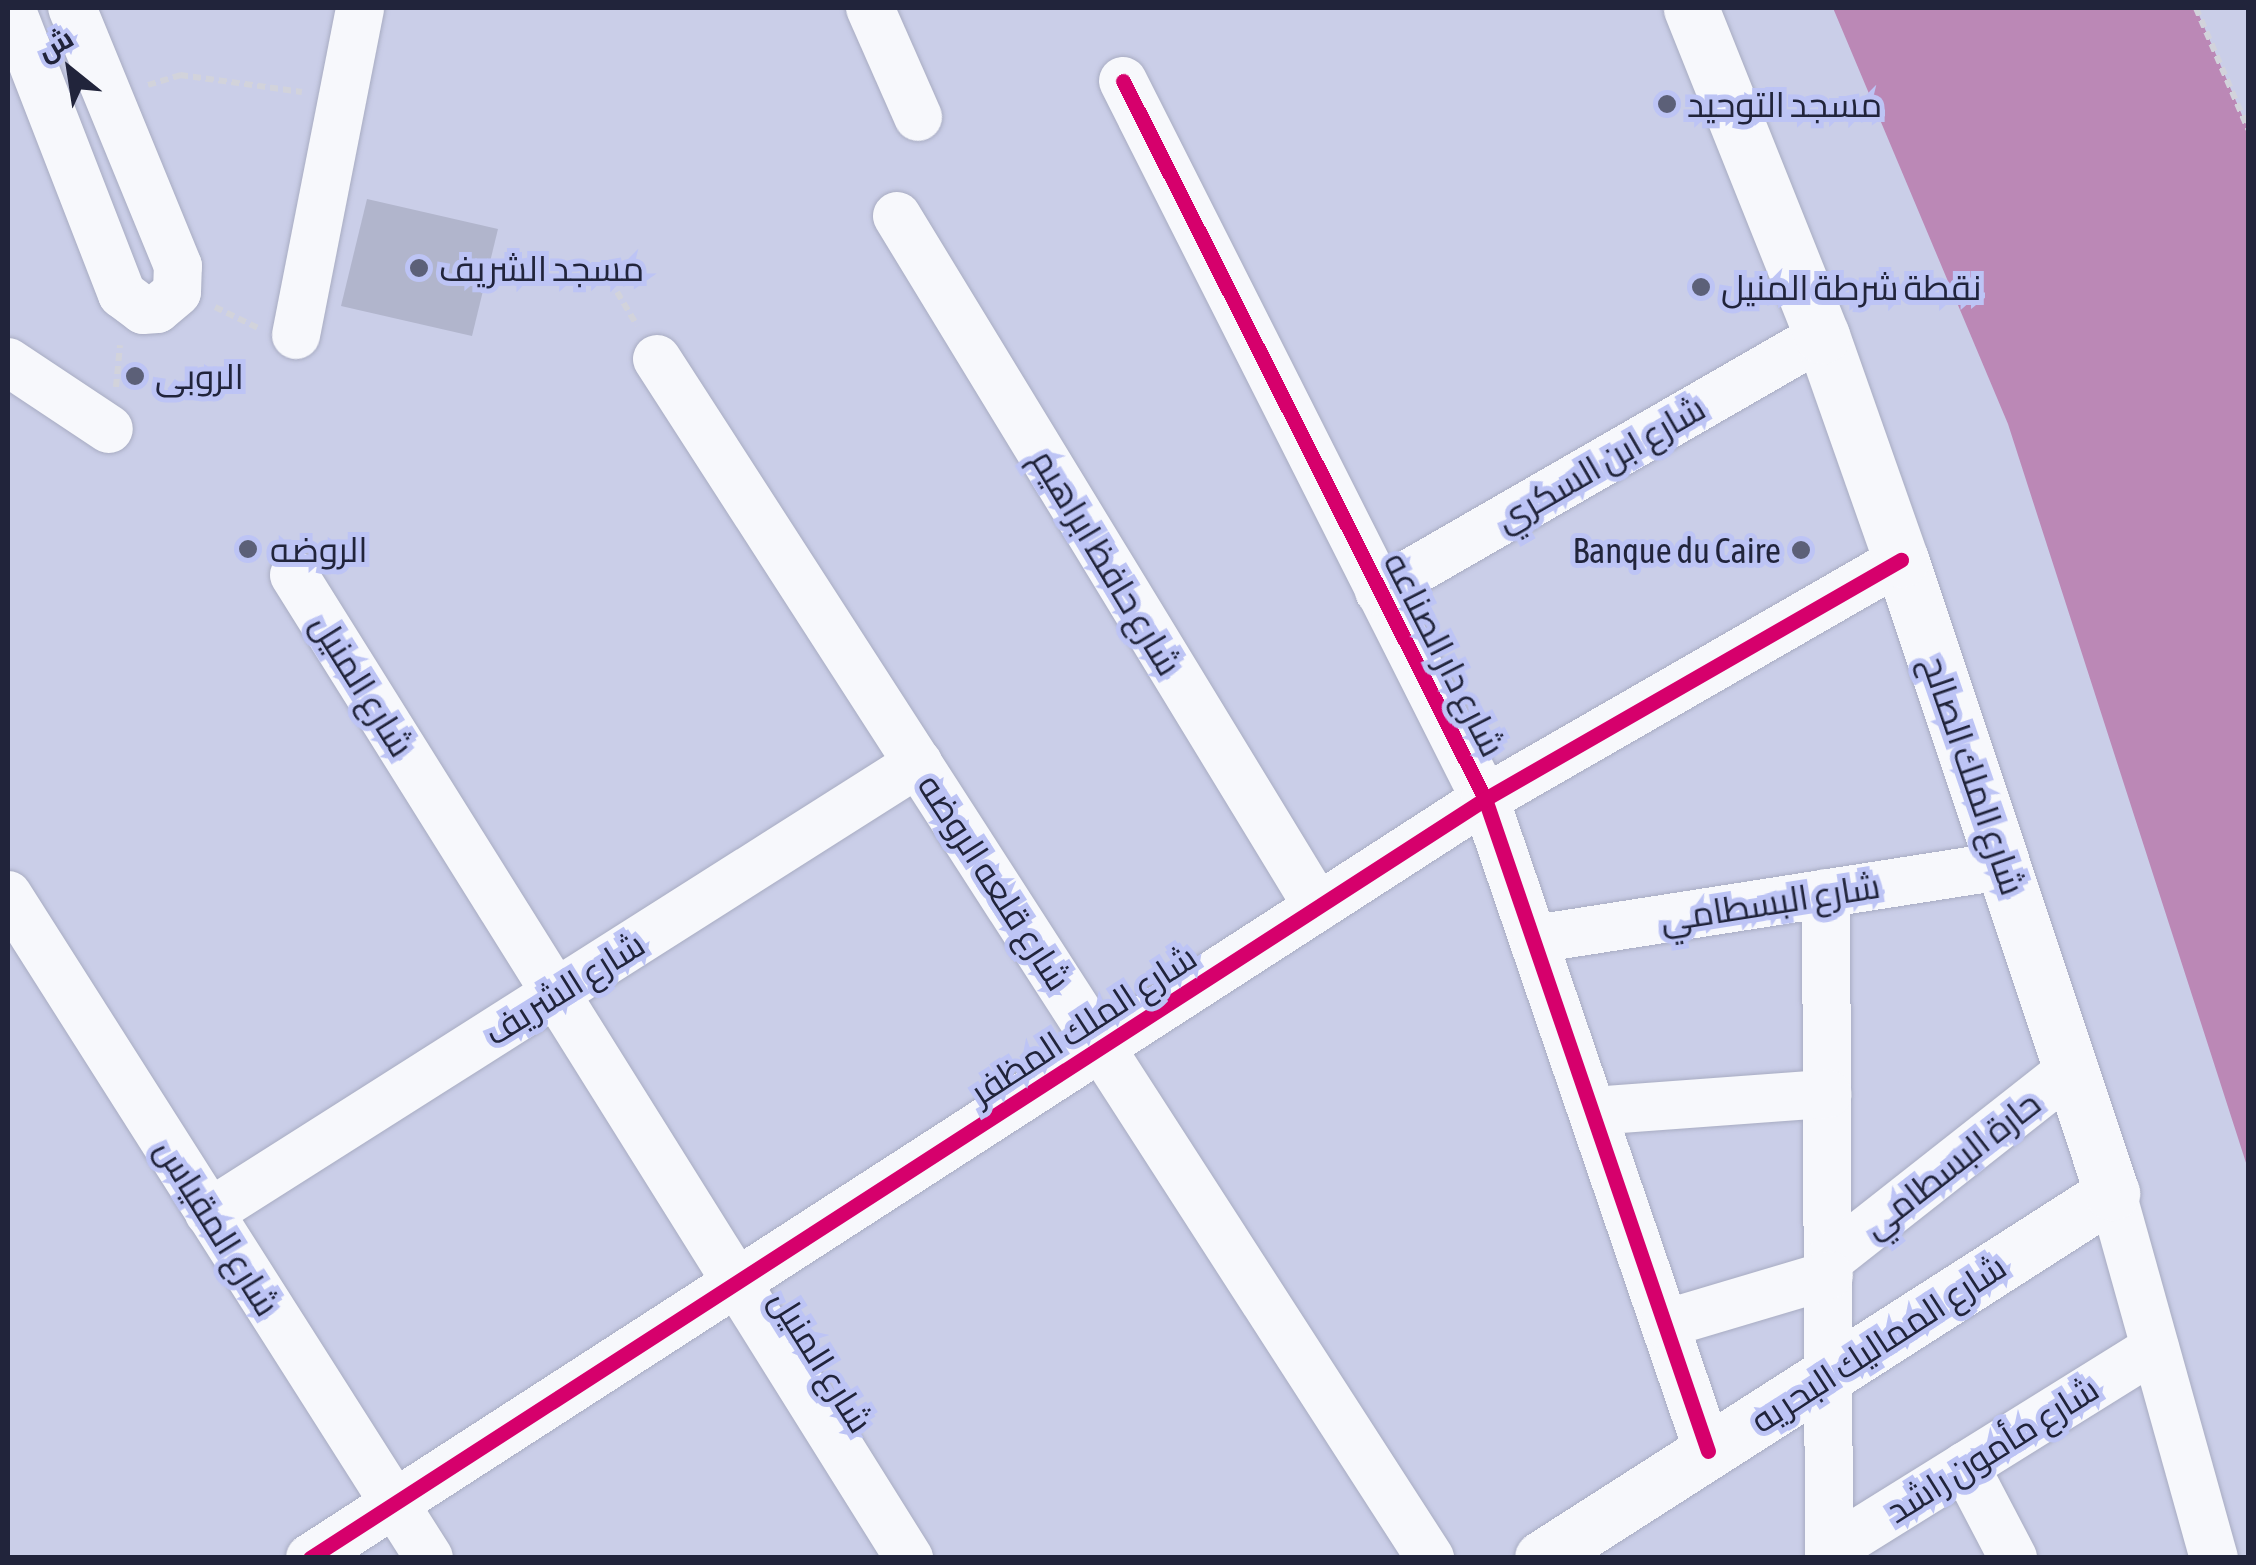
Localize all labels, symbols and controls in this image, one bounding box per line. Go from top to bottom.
north arrow [20,20,120,120]
text: ش [31,21,79,67]
place label: مسجد التوحيد [1687,83,1882,125]
marker: مسجد التوحيد [1656,93,1678,115]
place label: مسجد الشريف [439,247,644,289]
marker: مسجد الشريف [408,257,430,279]
place label: نقطة شرطة المنيل [1721,266,1982,308]
marker: نقطة شرطة المنيل [1690,276,1712,298]
place label: الروبى [155,355,244,397]
marker: الروبى [124,365,146,387]
street label: شارع ابن السكري [1488,386,1712,540]
street label: شارع حافظ ابراهيم [1023,441,1191,683]
place label: الروضه [270,528,368,570]
place label: Banque du Caire [1572,529,1781,571]
marker: الروضه [235,536,261,562]
marker: Banque du Caire [1790,539,1812,561]
street label: شارع دار الصناعه [1376,545,1514,763]
street label: شارع المنيل [303,606,423,764]
street label: شارع الملك الصالح [1913,650,2035,900]
street label: شارع قلعه الروضه [909,766,1081,998]
street label: شارع البسطامي [1657,864,1883,940]
street label: شارع الشريف [476,922,652,1054]
street label: شارع الملك المظفر [962,935,1204,1113]
street label: حارة البسطامي [1854,1082,2048,1246]
street label: شارع المقياس [147,1131,289,1323]
street label: شارع المماليك البحريه [1743,1245,2013,1441]
street label: شارع المنيل [762,1282,882,1440]
street label: شارع مأمون راشد [1878,1367,2106,1531]

